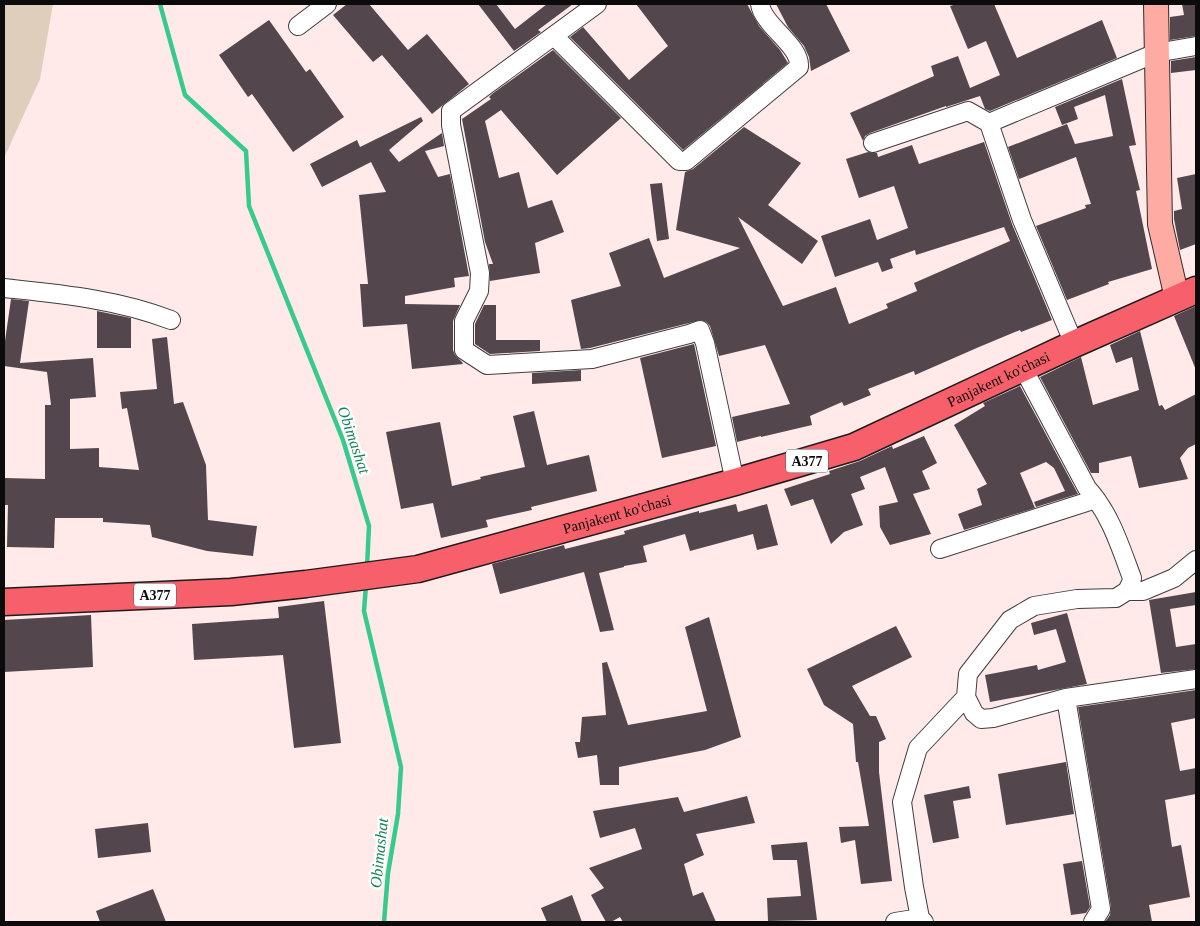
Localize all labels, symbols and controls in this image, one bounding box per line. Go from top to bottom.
street label: Panjakent ko'chasi [945,348,1052,410]
water label: Obimashat [335,404,374,476]
road number: A377 [786,450,828,472]
street label: Panjakent ko'chasi [561,492,673,537]
road number: A377 [134,584,176,606]
water label: Obimashat [367,817,391,889]

